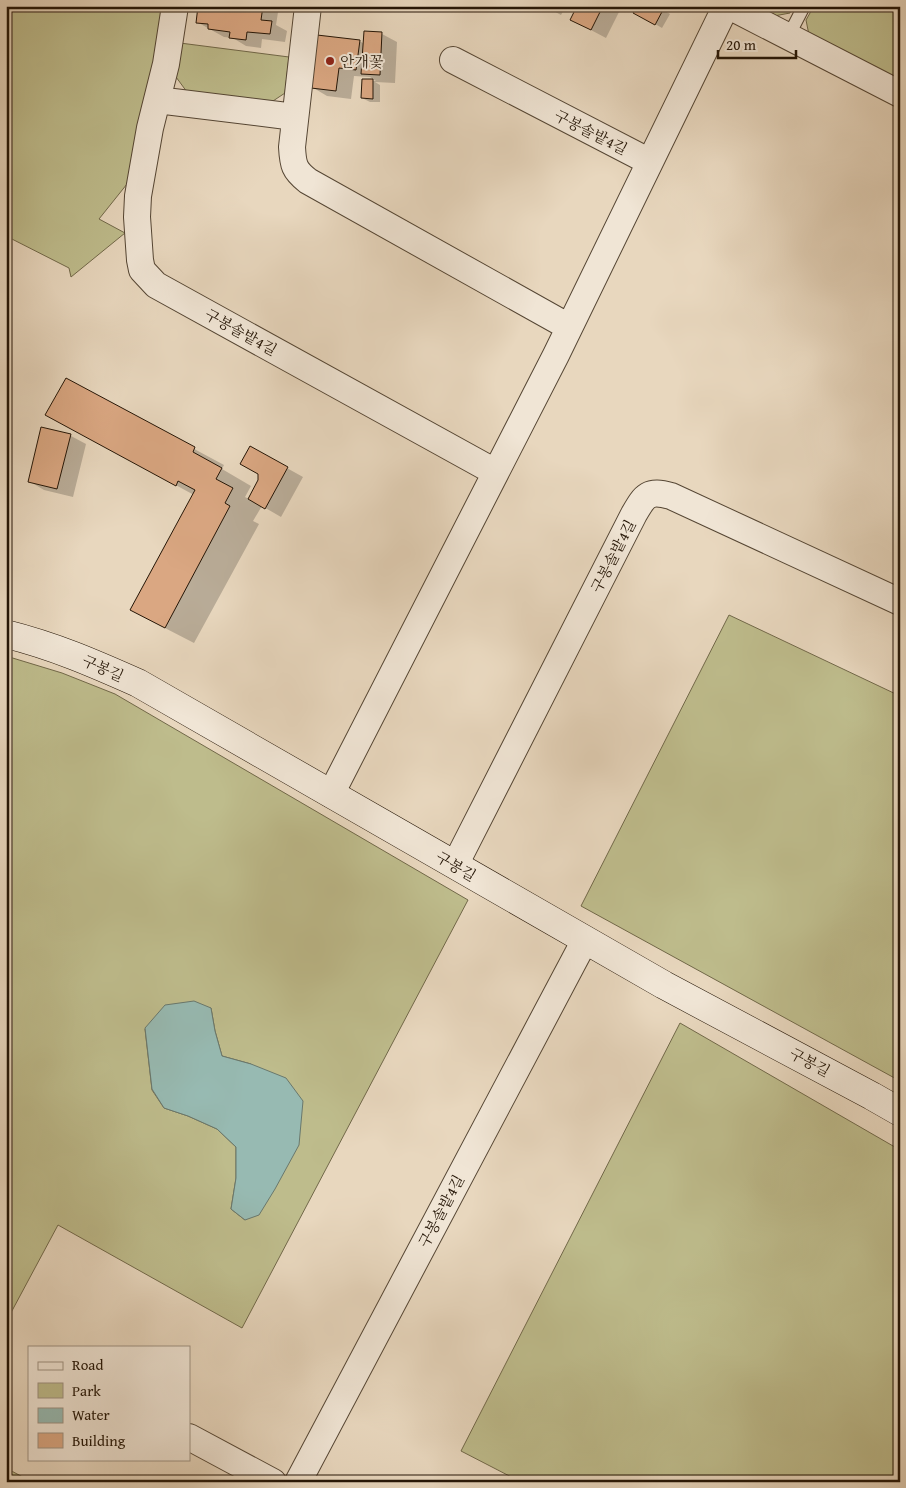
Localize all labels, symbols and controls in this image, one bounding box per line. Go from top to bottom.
scale bar [718,28,796,60]
text: 20 m [726,34,757,55]
place label: 안개꽃 [340,51,384,72]
marker: 안개꽃 [324,55,336,67]
street label: 구봉솔밭4길 [551,105,631,159]
street label: 구봉솔밭4길 [201,303,281,361]
street label: 구봉솔밭4길 [586,516,640,596]
street label: 구봉길 [79,650,127,686]
street label: 구봉길 [432,846,480,886]
street label: 구봉길 [786,1043,834,1081]
street label: 구봉솔밭4길 [413,1171,469,1251]
legend [28,1346,190,1460]
text: Road [72,1354,103,1375]
text: Park [72,1380,101,1401]
text: Water [72,1404,110,1425]
text: Building [72,1430,126,1451]

